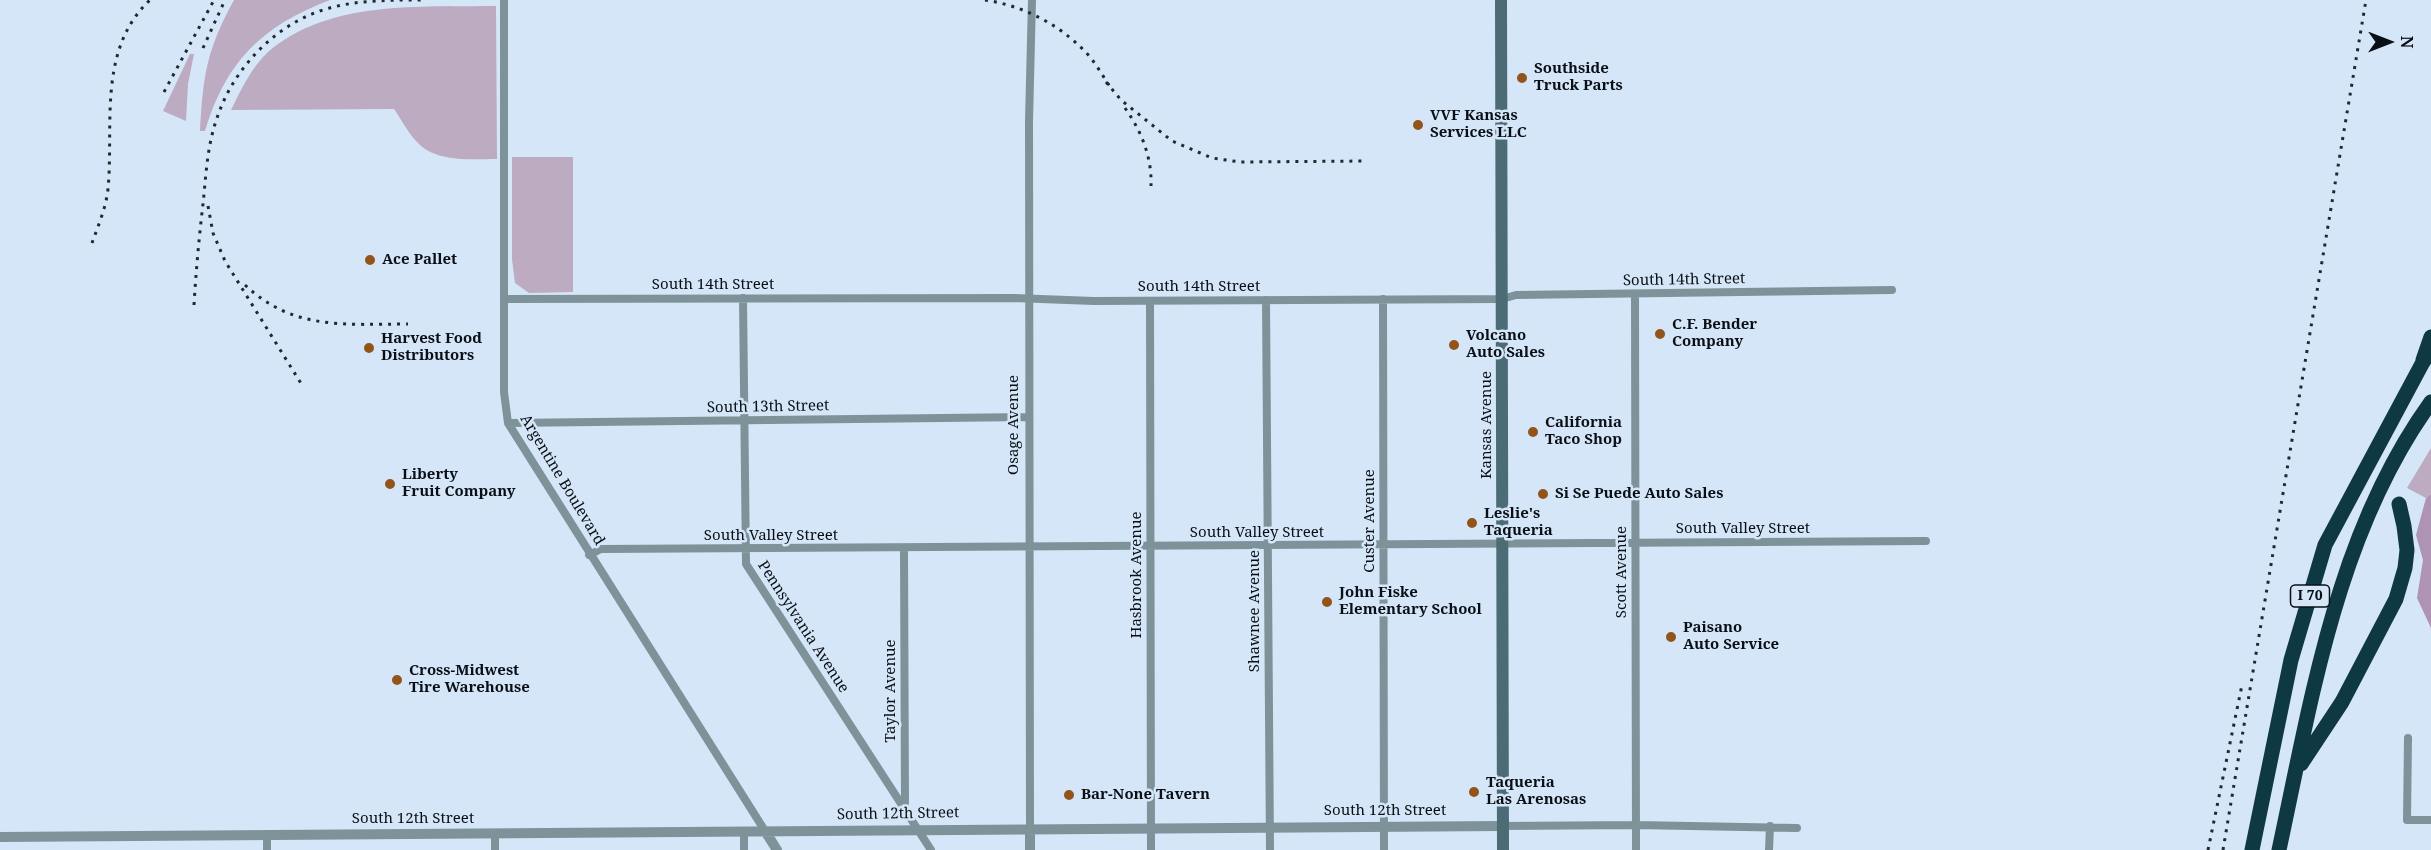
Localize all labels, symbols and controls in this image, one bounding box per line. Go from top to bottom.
north arrow [2359,12,2419,72]
text: N [2396,36,2418,48]
place label: Southside Truck Parts [1534,60,1623,95]
marker: Southside Truck Parts [1515,71,1529,85]
place label: VVF Kansas Services LLC [1430,107,1527,142]
marker: VVF Kansas Services LLC [1411,118,1425,132]
place label: Ace Pallet [382,251,457,269]
marker: Ace Pallet [363,253,377,267]
street label: South 14th Street [1623,270,1745,290]
street label: South 14th Street [652,276,774,294]
street label: South 14th Street [1138,278,1260,296]
place label: C.F. Bender Company [1672,316,1757,351]
place label: Volcano Auto Sales [1466,327,1545,362]
marker: C.F. Bender Company [1653,327,1667,341]
place label: Harvest Food Distributors [381,330,482,365]
marker: Volcano Auto Sales [1447,338,1461,352]
marker: Harvest Food Distributors [362,341,376,355]
street label: Kansas Avenue [1478,371,1496,479]
street label: Osage Avenue [1005,375,1023,475]
street label: South 13th Street [707,397,829,417]
street label: Argentine Boulevard [516,411,608,549]
place label: California Taco Shop [1545,414,1622,449]
marker: California Taco Shop [1526,425,1540,439]
place label: Liberty Fruit Company [402,466,516,501]
street label: Custer Avenue [1361,469,1379,573]
marker: Liberty Fruit Company [383,477,397,491]
place label: Si Se Puede Auto Sales [1555,485,1723,503]
marker: Si Se Puede Auto Sales [1536,487,1550,501]
place label: Leslie's Taqueria [1484,505,1553,540]
street label: Hasbrook Avenue [1128,512,1146,638]
marker: Leslie's Taqueria [1465,516,1479,530]
street label: South Valley Street [1676,520,1810,538]
street label: South Valley Street [1190,524,1324,542]
street label: Scott Avenue [1613,526,1631,618]
street label: South Valley Street [704,527,838,545]
street label: Shawnee Avenue [1246,550,1264,672]
street label: Pennsylvania Avenue [754,558,852,696]
place label: John Fiske Elementary School [1339,584,1482,619]
road number: I 70 [2290,585,2330,607]
marker: John Fiske Elementary School [1320,595,1334,609]
place label: Paisano Auto Service [1683,619,1779,654]
marker: Paisano Auto Service [1664,630,1678,644]
street label: Taylor Avenue [882,639,900,743]
place label: Cross-Midwest Tire Warehouse [409,662,530,697]
marker: Cross-Midwest Tire Warehouse [390,673,404,687]
place label: Taqueria Las Arenosas [1486,774,1586,809]
marker: Taqueria Las Arenosas [1467,785,1481,799]
place label: Bar-None Tavern [1081,786,1210,804]
marker: Bar-None Tavern [1062,788,1076,802]
street label: South 12th Street [1324,802,1446,820]
street label: South 12th Street [837,804,959,824]
street label: South 12th Street [352,810,474,828]

